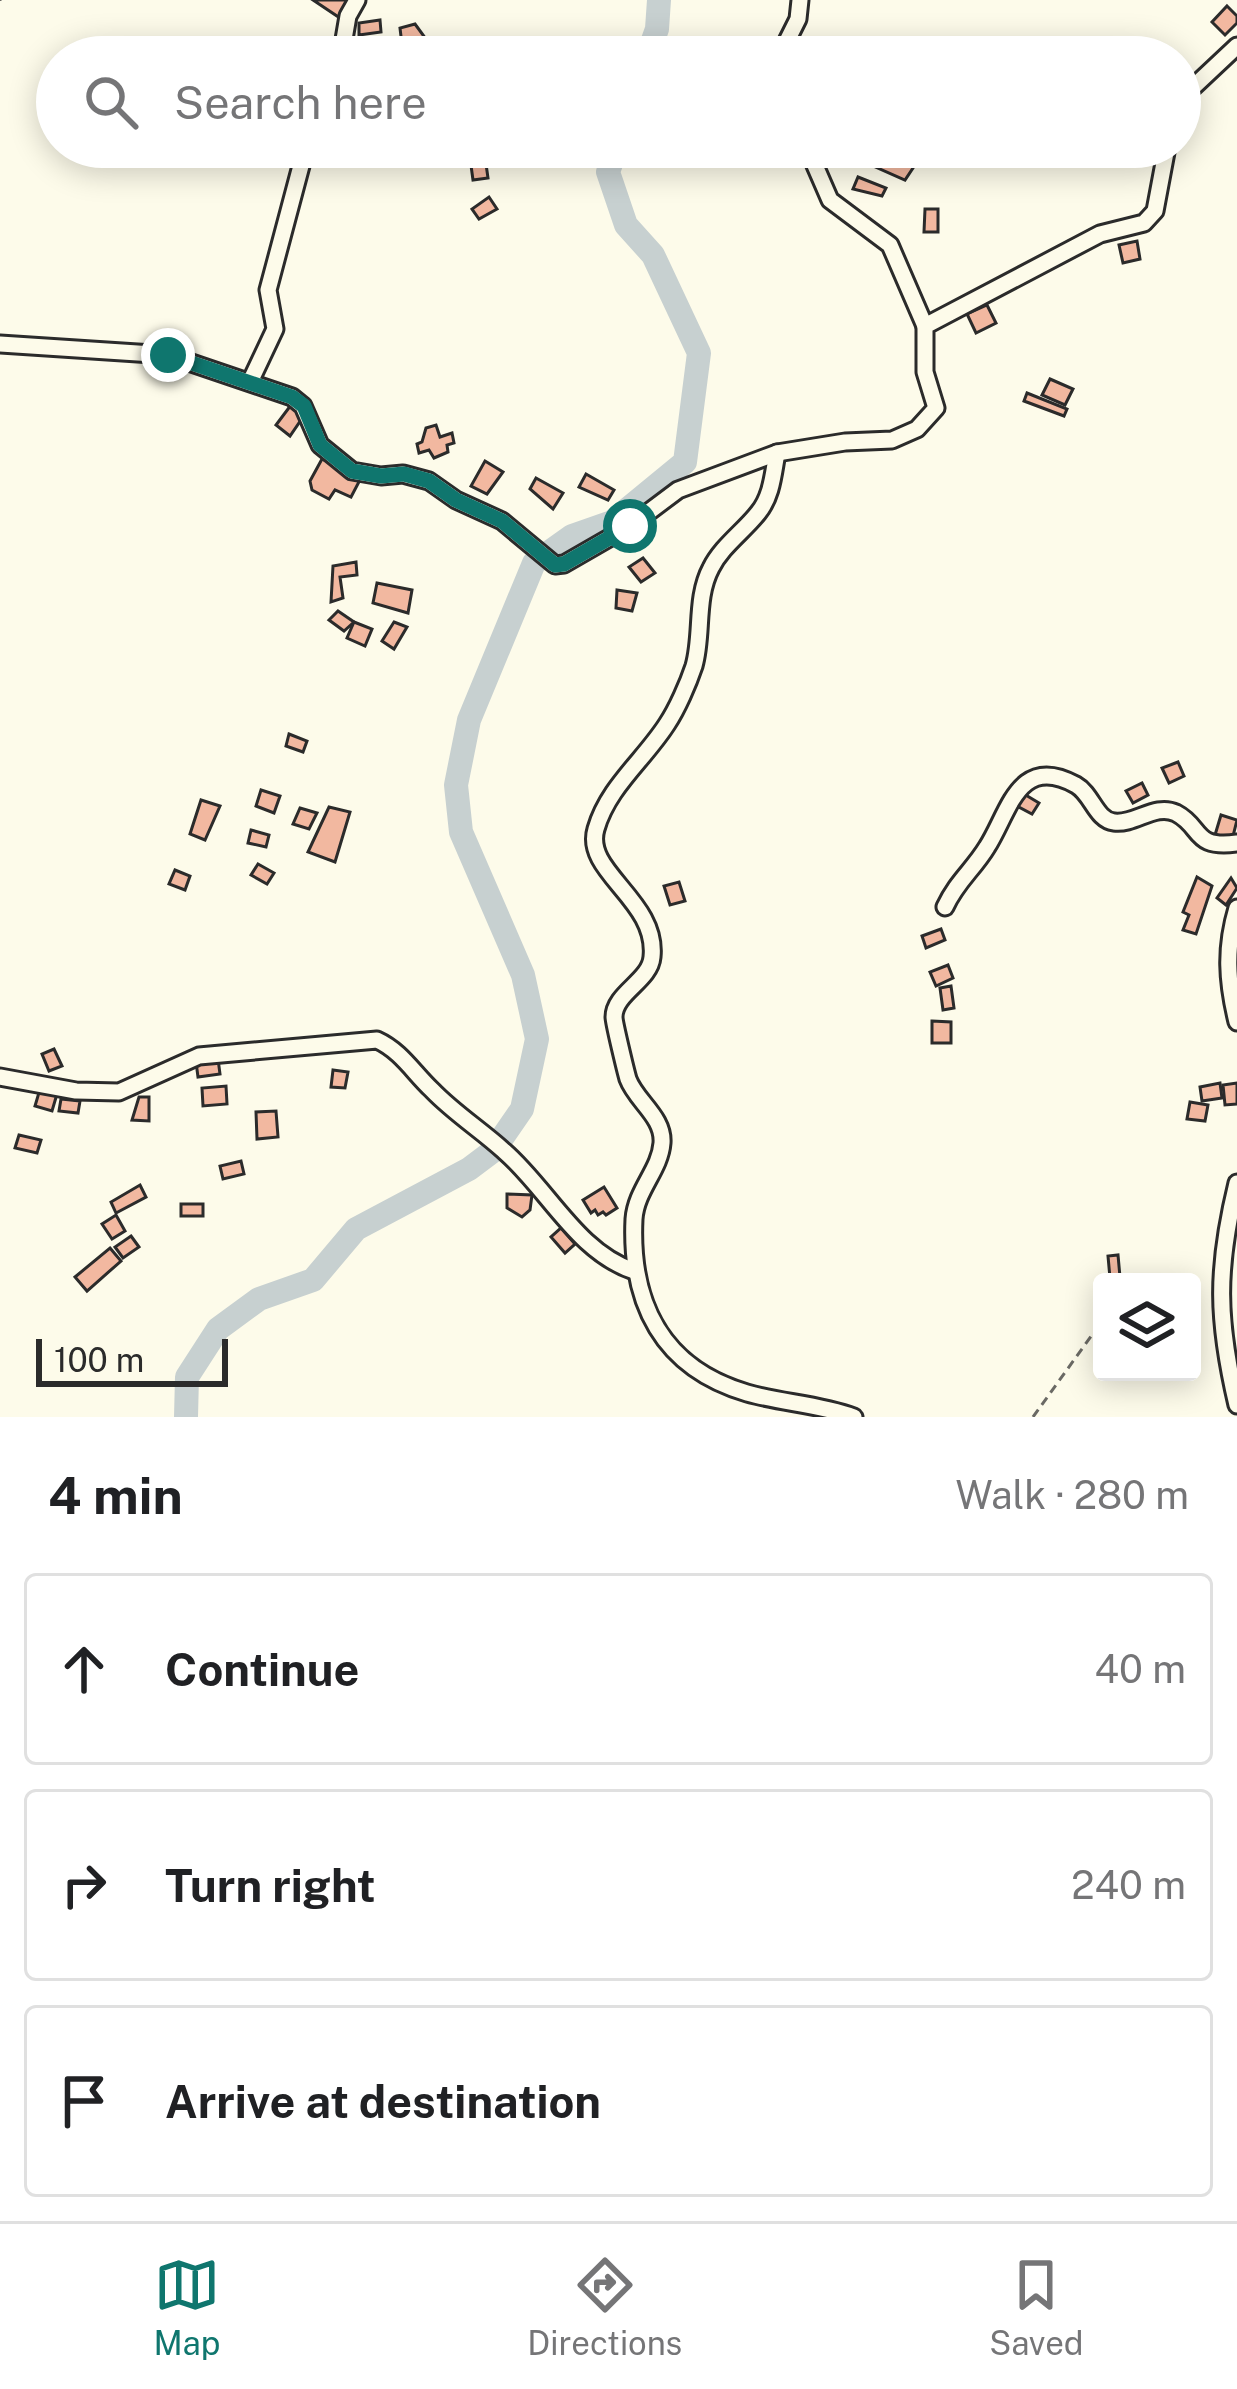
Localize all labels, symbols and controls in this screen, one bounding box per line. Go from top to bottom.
search box [36,36,1201,168]
icon: search [78,69,144,135]
text: Search here [174,76,427,129]
route end [141,328,195,382]
route start [603,499,657,553]
map controls [1093,1273,1201,1381]
button: layers [1093,1273,1201,1381]
scale bar [36,1333,228,1386]
text: 100 m [54,1341,144,1379]
text: 4 min [48,1466,183,1525]
text: Walk · 280 m [955,1472,1189,1518]
icon: ahead [51,1636,117,1702]
text: Continue [165,1643,359,1696]
text: 40 m [1094,1646,1186,1692]
icon: right [51,1852,117,1918]
text: Turn right [165,1859,376,1912]
text: 240 m [1071,1862,1186,1908]
icon: arrive [51,2068,117,2134]
text: Arrive at destination [165,2075,601,2128]
tab: Map [153,2252,220,2362]
tab: Directions [527,2252,682,2362]
tab: Saved [989,2252,1084,2362]

